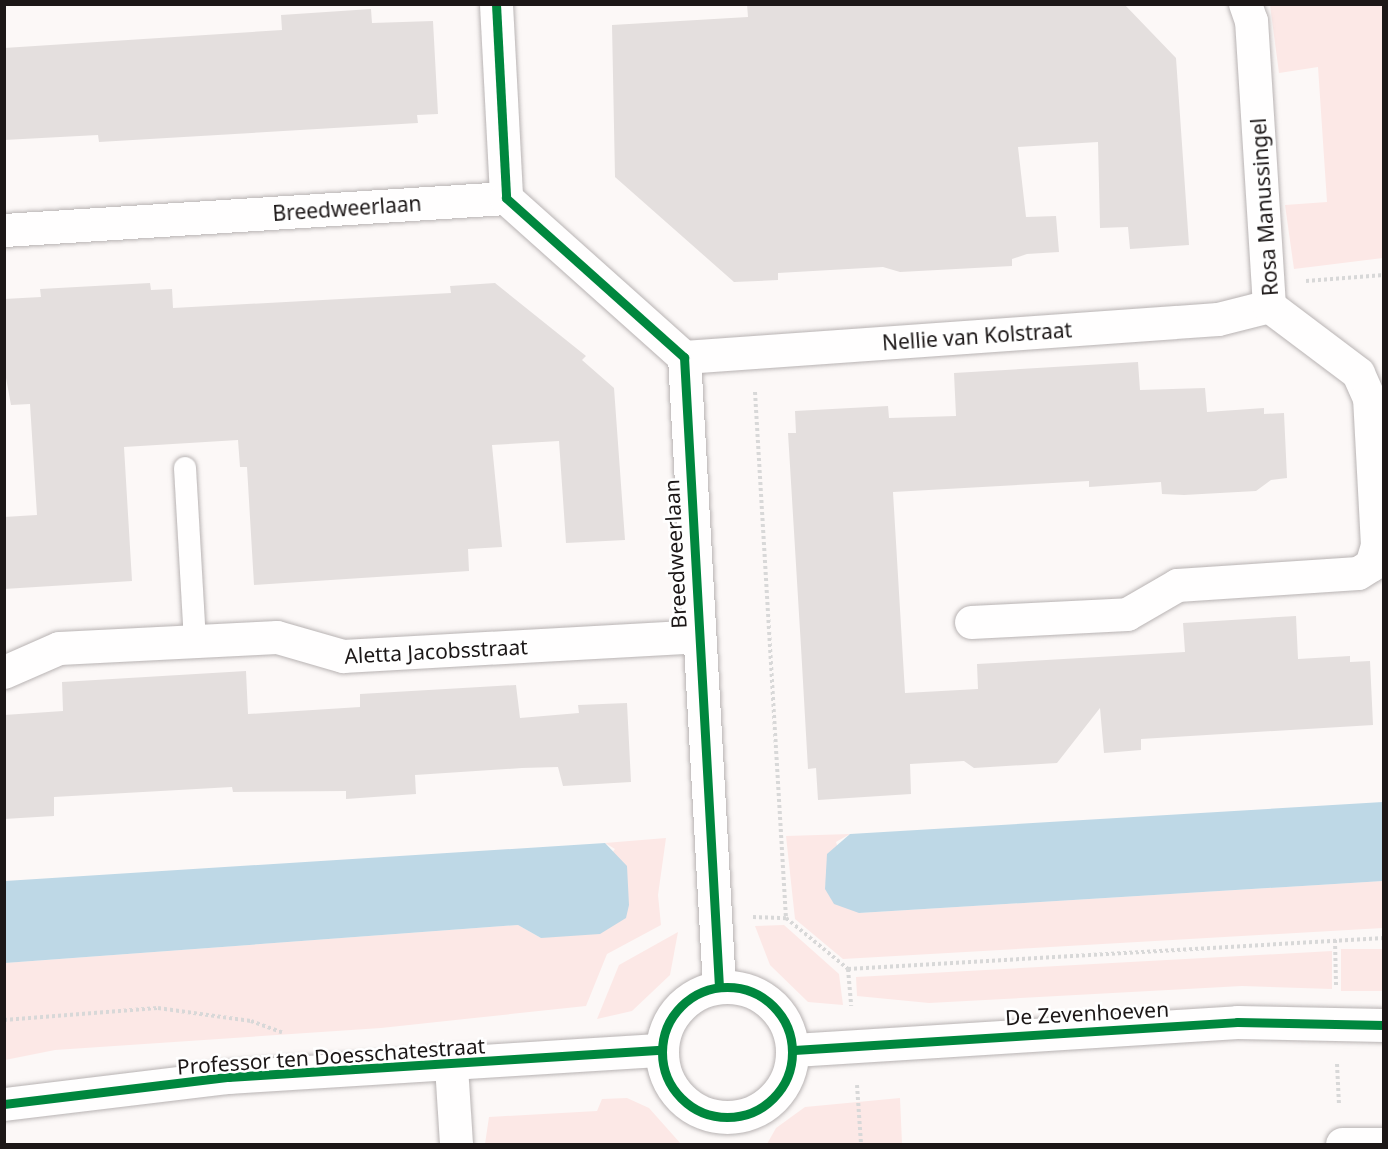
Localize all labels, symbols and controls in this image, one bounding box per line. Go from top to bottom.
street label: Rosa Manussingel [1245,117,1283,297]
street label: Breedweerlaan [272,190,422,226]
street label: Nellie van Kolstraat [881,317,1073,355]
street label: Breedweerlaan [659,479,691,629]
street label: Aletta Jacobsstraat [344,634,528,668]
street label: De Zevenhoeven [1004,996,1170,1030]
street label: Professor ten Doesschatestraat [176,1033,486,1079]

